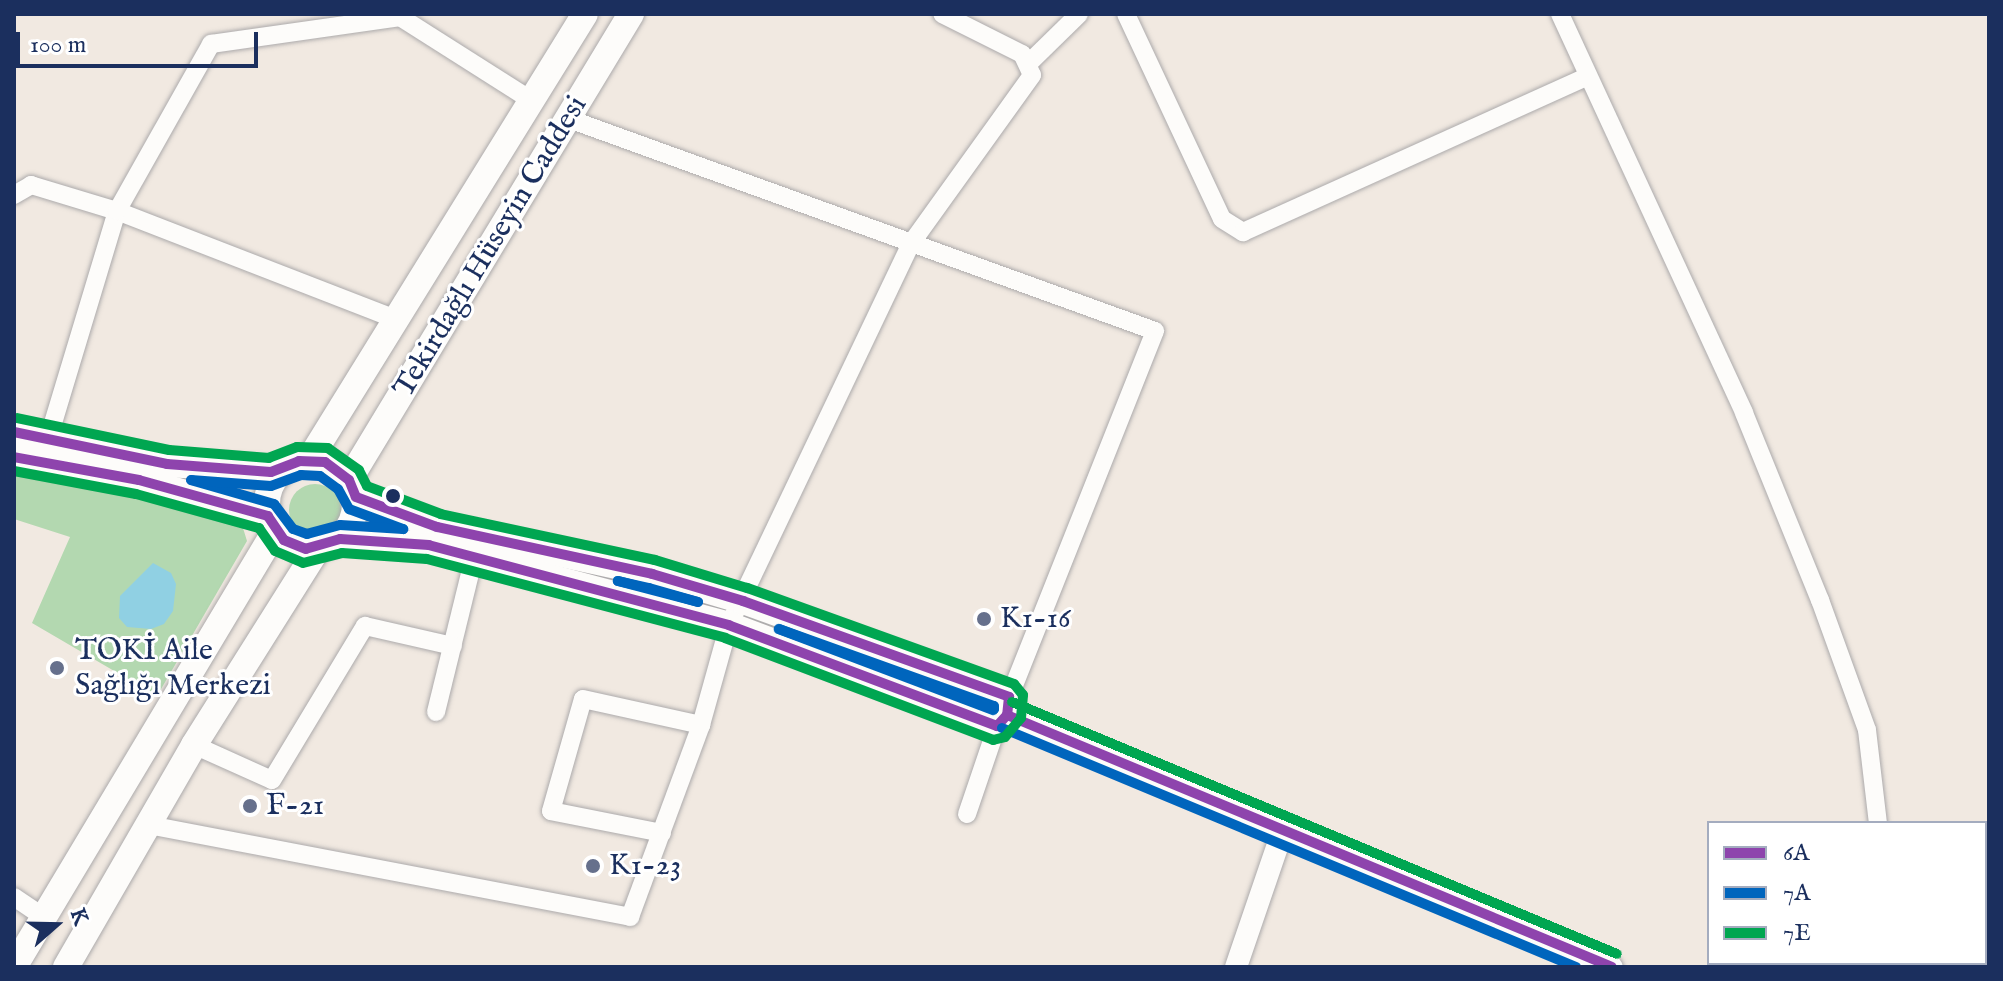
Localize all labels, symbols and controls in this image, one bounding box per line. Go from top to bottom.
scale bar [20,16,262,66]
text: 100 m [30,30,86,61]
street label: Tekirdağlı Hüseyin Caddesi [387,90,595,404]
unlabelled marker [385,488,401,504]
place label: K1-16 [1000,601,1071,637]
marker: K1-16 [975,610,993,628]
place label: TOKİ Aile Sağlığı Merkezi [75,633,271,704]
marker: TOKİ Aile Sağlığı Merkezi [46,657,68,679]
place label: F-21 [266,788,324,824]
marker: F-21 [241,797,259,815]
legend [1707,821,1987,965]
text: 6A [1783,838,1809,869]
place label: K1-23 [609,848,681,884]
marker: K1-23 [584,857,602,875]
text: 7A [1783,878,1810,909]
north arrow [16,885,96,965]
text: K [63,905,94,929]
text: 7E [1783,918,1811,949]

